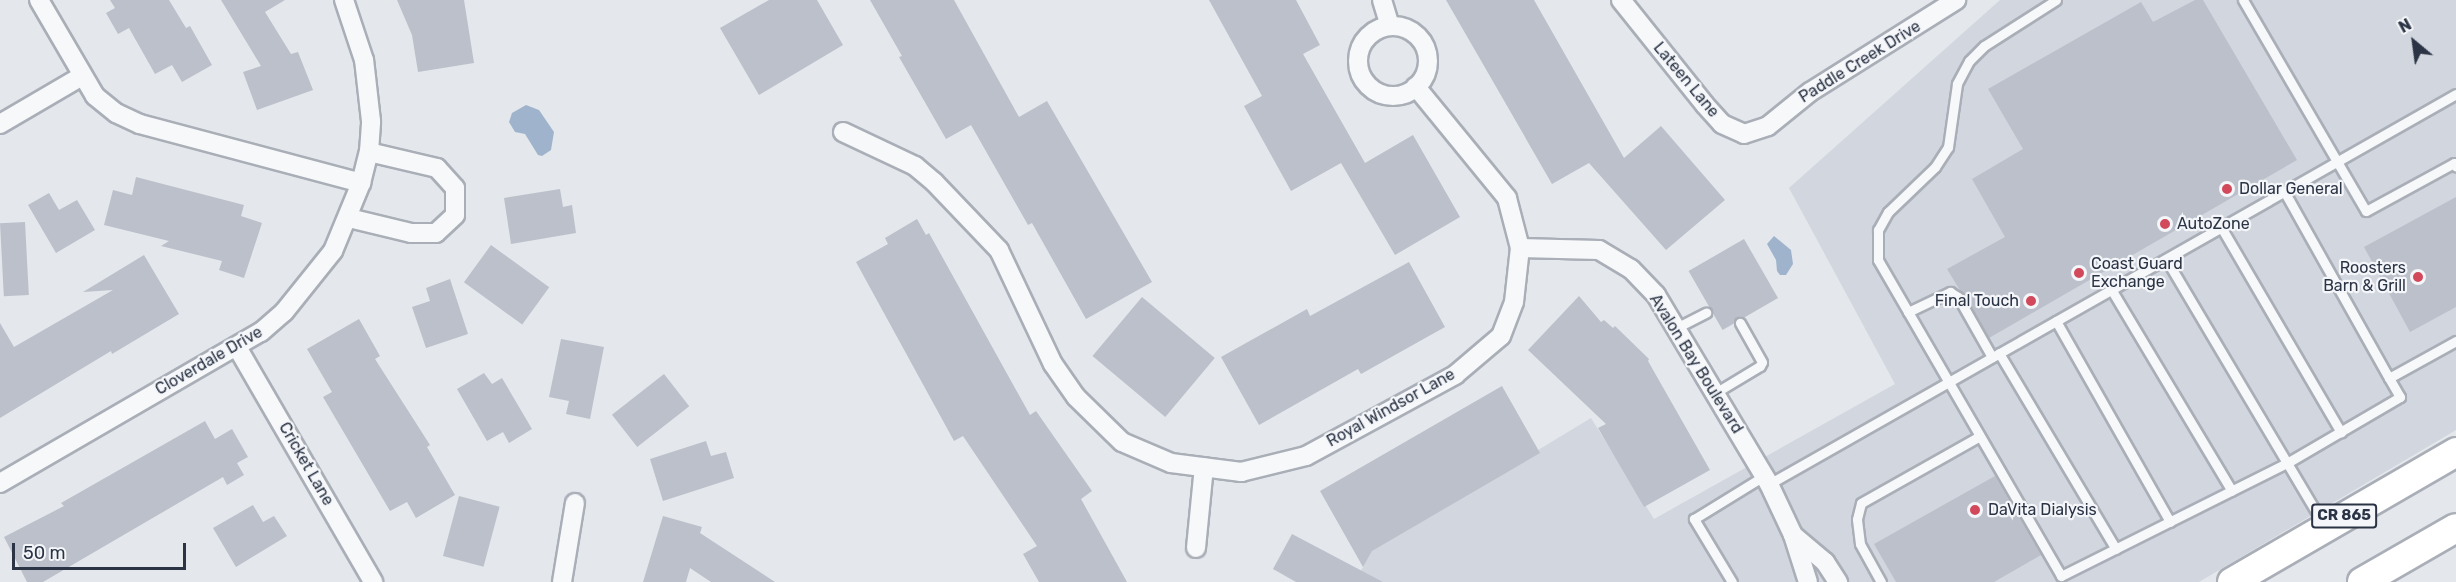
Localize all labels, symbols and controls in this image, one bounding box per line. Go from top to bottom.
north arrow [2384,12,2444,72]
text: N [2395,15,2415,37]
street label: Paddle Creek Drive [1796,17,1924,107]
street label: Lateen Lane [1649,39,1723,121]
place label: Dollar General [2239,179,2343,199]
marker: Dollar General [2220,182,2234,196]
place label: AutoZone [2177,214,2250,234]
marker: AutoZone [2158,217,2172,231]
place label: Coast Guard Exchange [2091,254,2183,292]
place label: Roosters Barn & Grill [2323,258,2406,296]
marker: Coast Guard Exchange [2072,266,2086,280]
marker: Roosters Barn & Grill [2411,270,2425,284]
street label: Avalon Bay Boulevard [1645,291,1747,437]
place label: Final Touch [1934,291,2019,311]
marker: Final Touch [2024,294,2038,308]
street label: Cloverdale Drive [152,323,266,399]
street label: Royal Windsor Lane [1323,365,1459,451]
street label: Cricket Lane [274,419,338,509]
place label: DaVita Dialysis [1988,500,2097,520]
marker: DaVita Dialysis [1966,501,1984,519]
road number: CR 865 [2311,504,2377,528]
scale bar [15,531,189,569]
text: 50 m [23,542,66,564]

